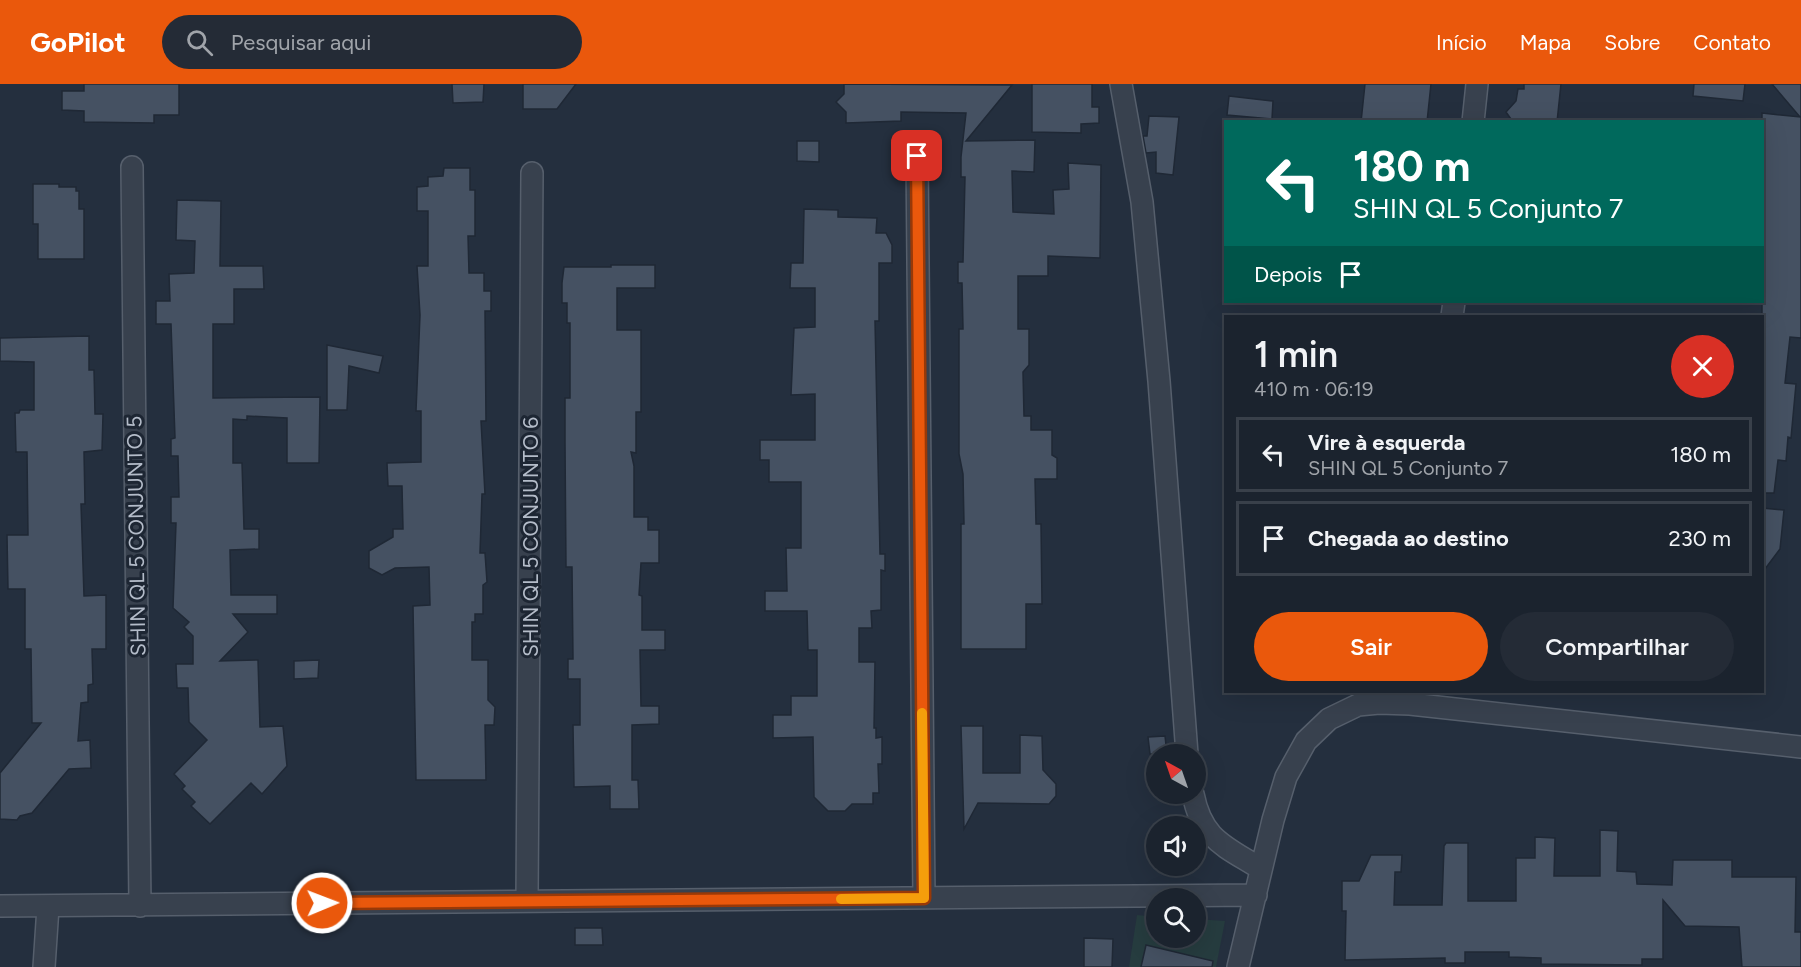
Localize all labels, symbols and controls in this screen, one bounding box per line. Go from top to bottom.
search box [162,15,582,69]
text: GoPilot [30,25,126,59]
icon: search [183,26,216,59]
text: Pesquisar aqui [231,29,371,56]
text: Início [1436,30,1487,55]
text: Mapa [1520,30,1571,55]
text: Sobre [1604,30,1660,55]
text: Contato [1693,30,1771,55]
pin [891,130,942,181]
icon: arrive [900,139,933,172]
text: 180 m [1353,141,1470,192]
icon: left [1254,144,1332,222]
text: SHIN QL 5 Conjunto 7 [1353,192,1623,225]
icon: arrive [1334,258,1367,291]
text: Depois [1254,261,1322,288]
text: 1 min [1254,333,1338,376]
button: close [1671,335,1734,398]
text: 410 m · 06:19 [1254,377,1373,401]
street label: SHIN QL 5 CONJUNTO 5 [121,416,151,656]
street label: SHIN QL 5 CONJUNTO 6 [518,417,543,657]
text: Vire à esquerda [1308,429,1466,456]
icon: left [1257,438,1290,471]
text: 180 m [1670,441,1731,468]
text: SHIN QL 5 Conjunto 7 [1308,456,1508,480]
icon: arrive [1257,522,1290,555]
text: Chegada ao destino [1308,525,1509,552]
text: 230 m [1668,525,1731,552]
button: Sair [1254,612,1488,681]
button: Compartilhar [1500,612,1734,681]
north arrow [1146,744,1206,804]
map controls [1146,744,1206,948]
button: sound [1146,816,1206,876]
position arrow [290,871,354,935]
button: search [1146,888,1206,948]

